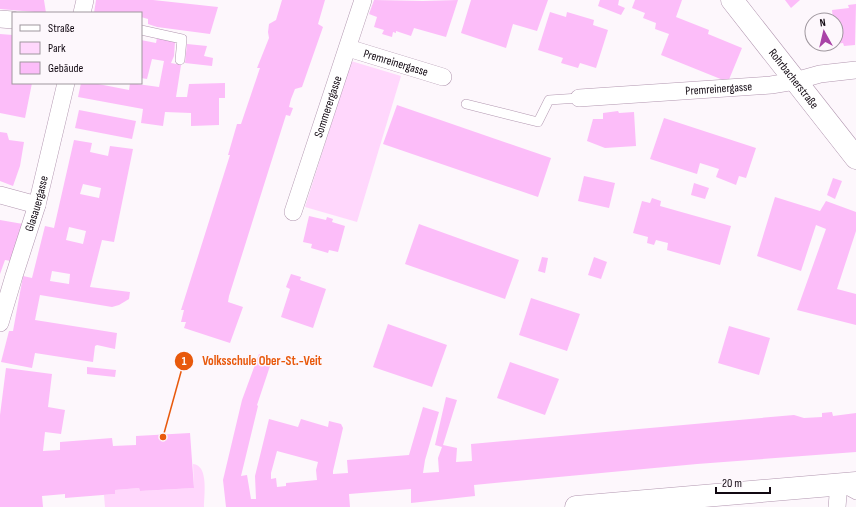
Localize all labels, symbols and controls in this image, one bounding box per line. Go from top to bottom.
legend [12,12,142,84]
north arrow [804,12,844,52]
text: N [819,16,827,29]
text: Straße [48,21,75,36]
text: Park [48,41,66,56]
street label: Premreinergasse [362,46,430,80]
street label: Rohrbacherstraße [765,46,822,112]
text: Gebäude [48,61,83,76]
street label: Sommerergasse [311,74,345,139]
street label: Premreinergasse [685,79,753,98]
street label: Glasauergasse [21,174,51,233]
callout: Volksschule Ober-St.-Veit [174,348,330,373]
text: Volksschule Ober-St.-Veit [202,353,323,369]
text: 1 [182,354,187,369]
scale bar [716,469,770,495]
text: 20 m [722,476,742,491]

